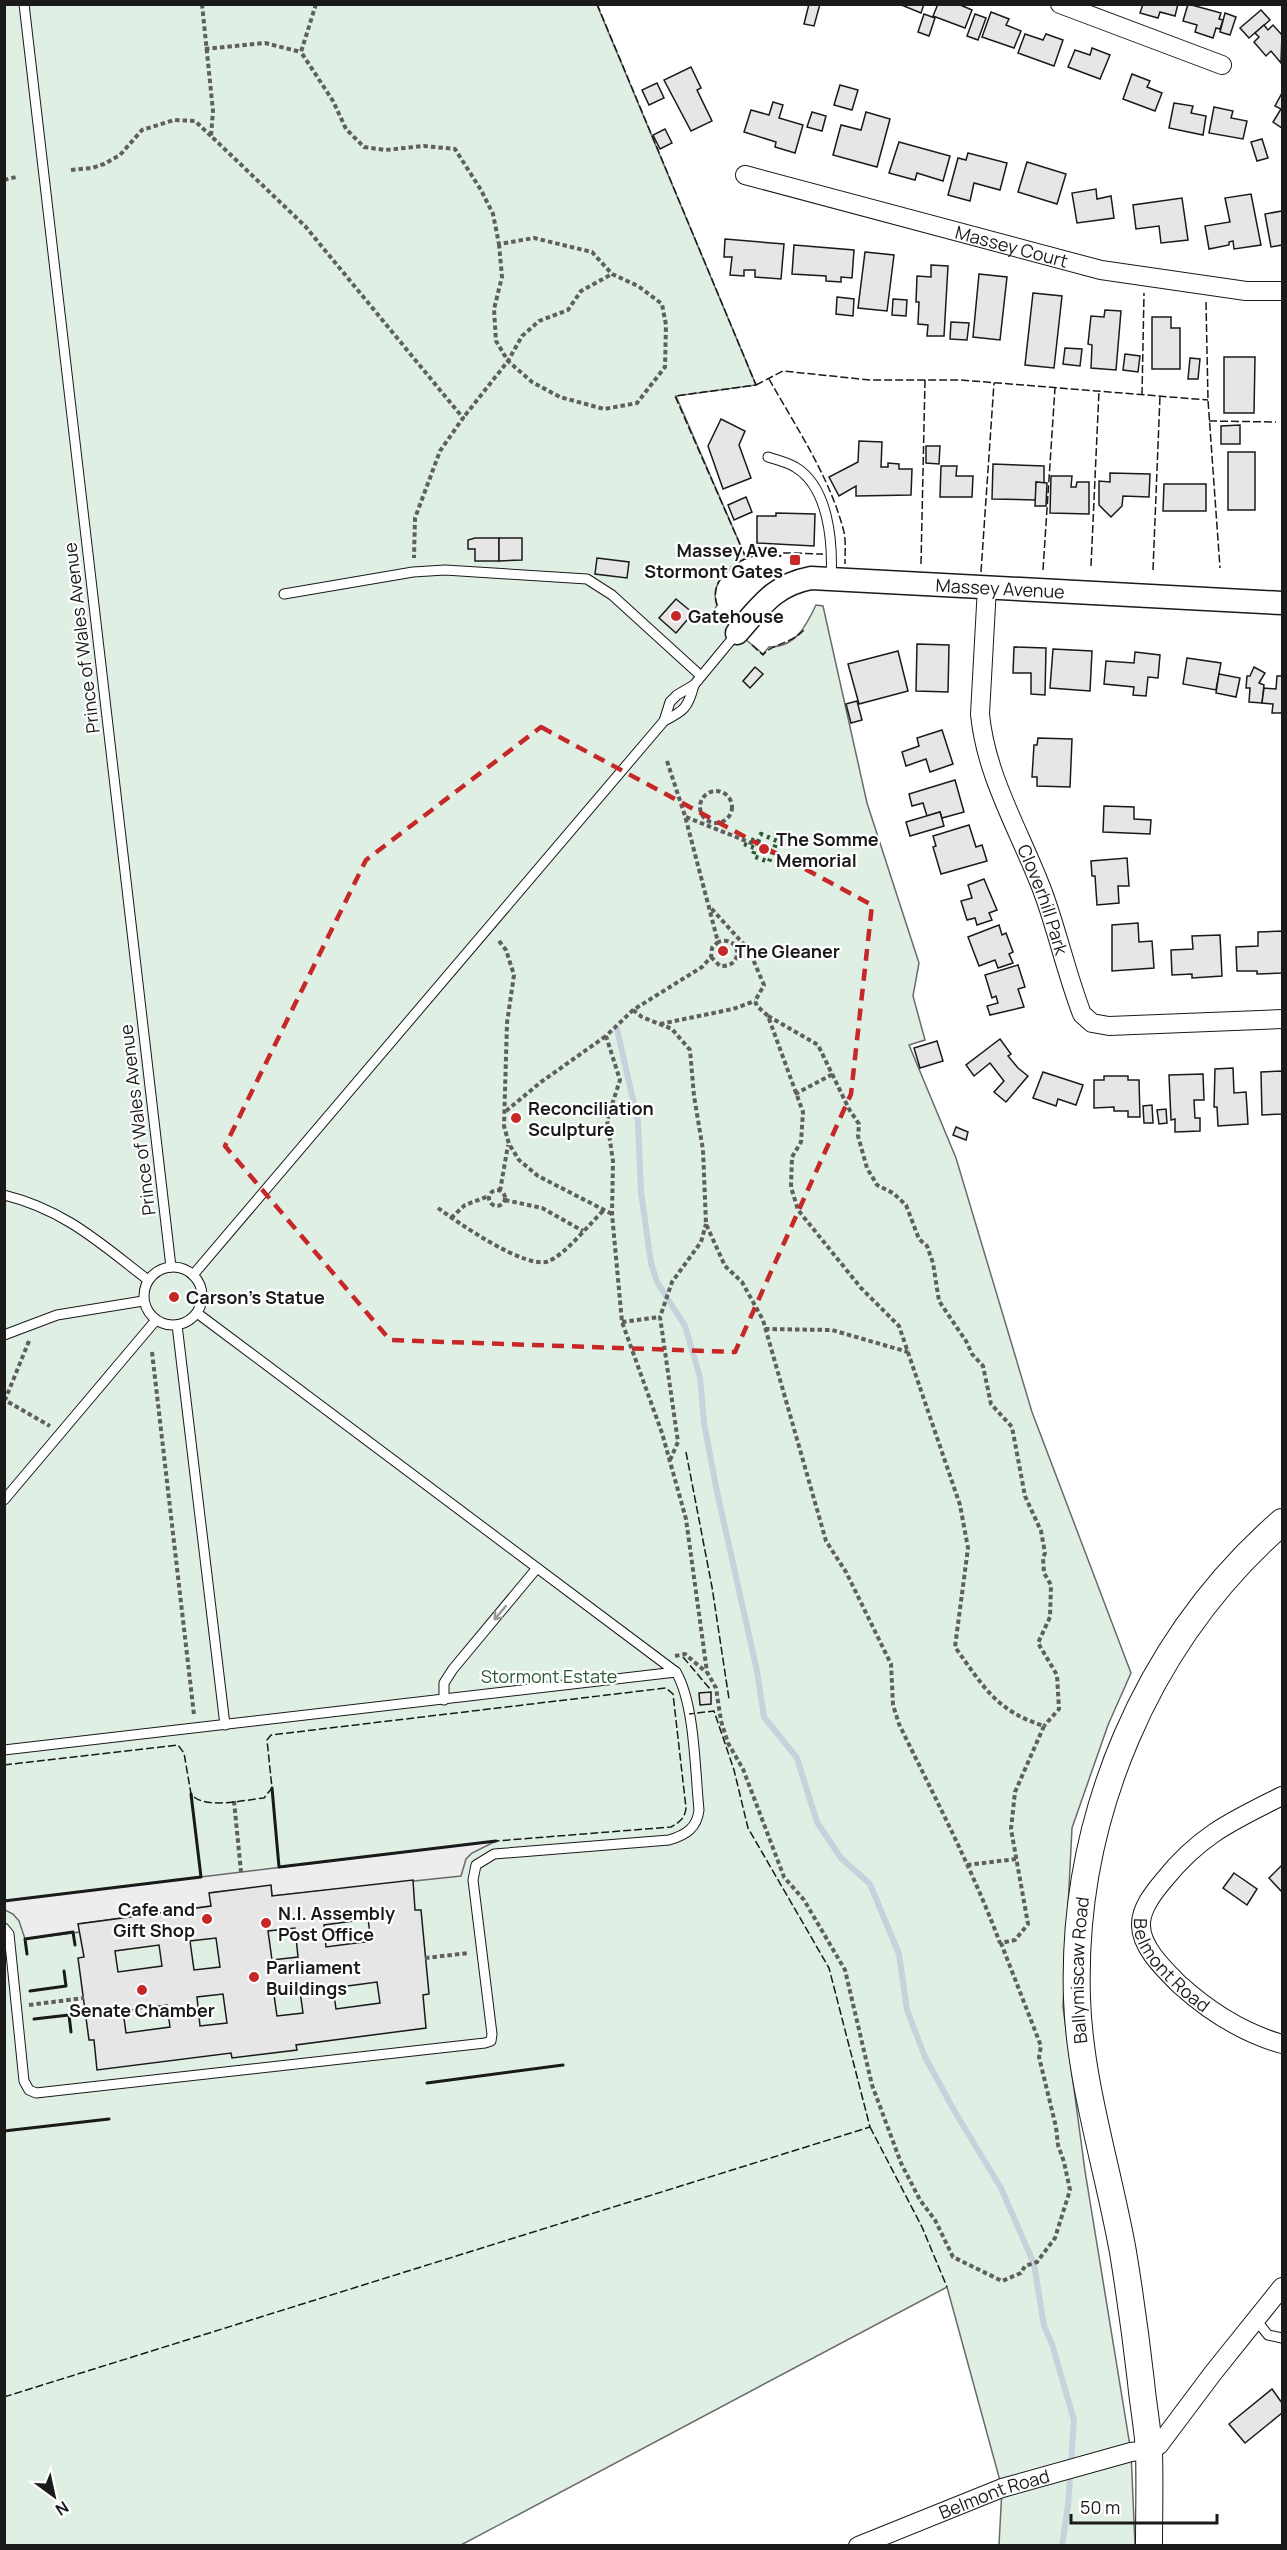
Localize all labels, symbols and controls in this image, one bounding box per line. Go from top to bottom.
street label: Massey Court [953,220,1071,273]
place label: Massey Ave. Stormont Gates [644,538,783,583]
street label: Prince of Wales Avenue [57,541,105,735]
marker: Massey Ave. Stormont Gates [788,553,802,567]
street label: Massey Avenue [935,573,1065,603]
place label: Gatehouse [688,604,784,628]
marker: Gatehouse [669,609,683,623]
place label: The Somme Memorial [776,827,879,872]
street label: Cloverhill Park [1012,840,1074,959]
marker: The Somme Memorial [757,842,771,856]
place label: The Gleaner [735,939,840,963]
marker: The Gleaner [716,944,730,958]
street label: Prince of Wales Avenue [113,1023,161,1217]
place label: Reconciliation Sculpture [528,1096,654,1141]
marker: Reconciliation Sculpture [509,1111,523,1125]
place label: Carson's Statue [186,1285,325,1309]
marker: Carson's Statue [167,1290,181,1304]
one-way arrow [493,1605,506,1621]
park label: Stormont Estate [481,1664,617,1688]
street label: Ballymiscaw Road [1065,1895,1094,2045]
place label: Cafe and Gift Shop [113,1897,195,1942]
place label: N.I. Assembly Post Office [278,1901,395,1946]
marker: Cafe and Gift Shop [200,1912,214,1926]
marker: N.I. Assembly Post Office [259,1916,273,1930]
street label: Belmont Road [1129,1918,1215,2017]
place label: Parliament Buildings [266,1955,361,2000]
marker: Parliament Buildings [247,1970,261,1984]
marker: Senate Chamber [135,1983,149,1997]
place label: Senate Chamber [69,1998,215,2022]
street label: Belmont Road [935,2463,1052,2524]
north arrow [24,2466,84,2526]
scale bar [1071,2487,1216,2525]
text: 50 m [1080,2495,1120,2519]
text: N [51,2496,73,2521]

